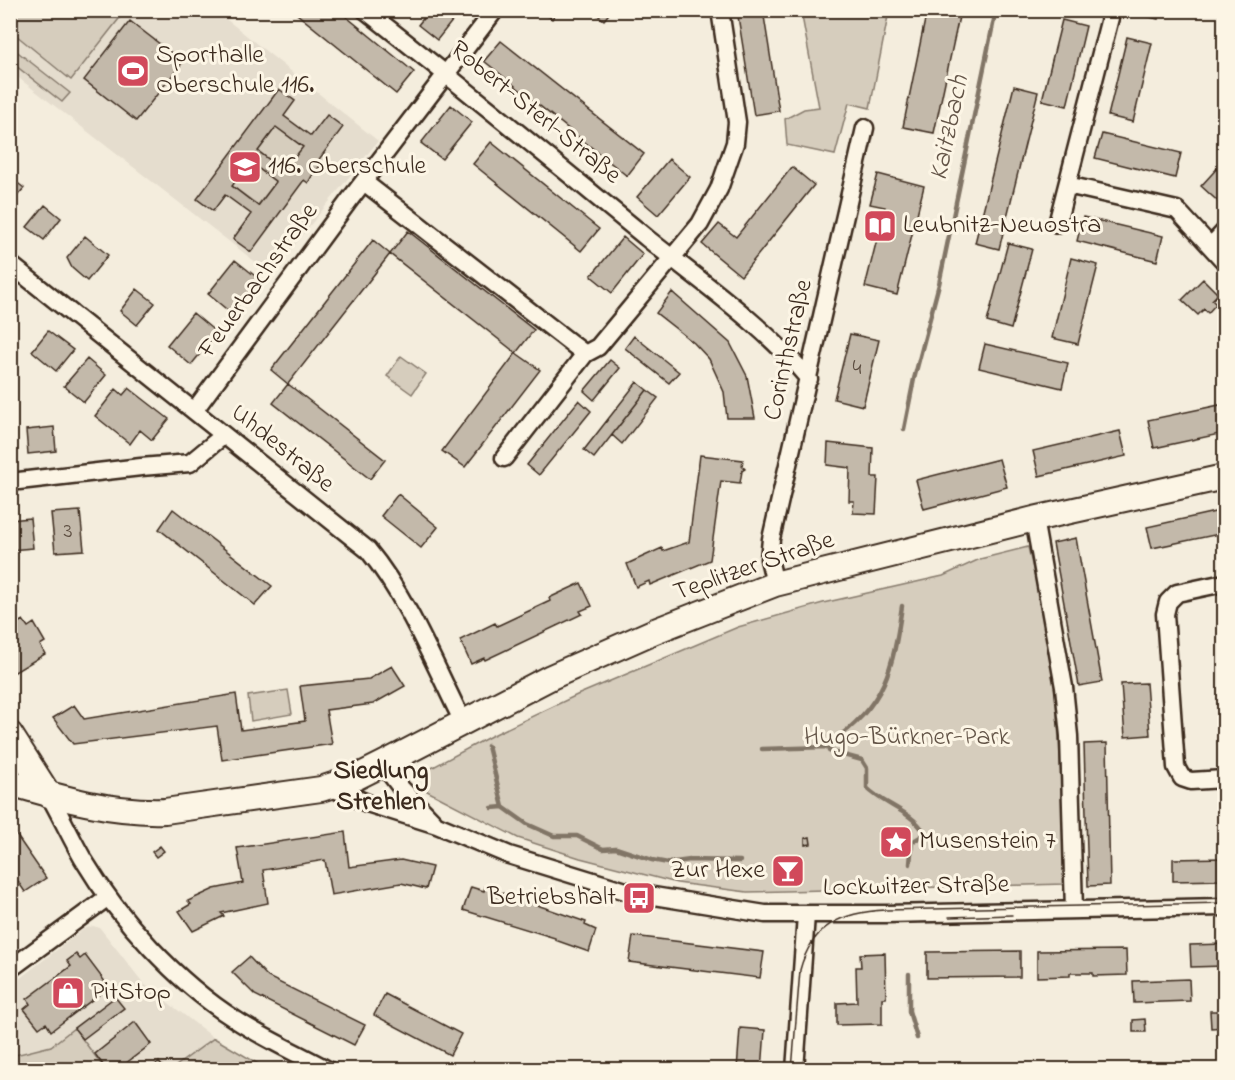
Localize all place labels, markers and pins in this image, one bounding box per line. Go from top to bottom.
place label: Sporthalle Oberschule 116. [156,37,314,105]
sports icon: Sporthalle Oberschule 116. [115,53,151,89]
place label: 116. Oberschule [268,148,427,186]
school or university icon: 116. Oberschule [227,149,263,185]
place label: Leubnitz-Neuostra [903,207,1101,245]
library icon: Leubnitz-Neuostra [862,208,898,244]
place label: Musenstein 7 [919,823,1056,861]
place icon: Musenstein 7 [878,824,914,860]
place label: Zur Hexe [671,852,765,890]
bar icon: Zur Hexe [770,853,806,889]
place label: Betriebshalt [486,879,616,917]
bus stop icon: Betriebshalt [621,880,657,916]
place label: PitStop [91,974,171,1012]
shop icon: PitStop [50,975,86,1011]

